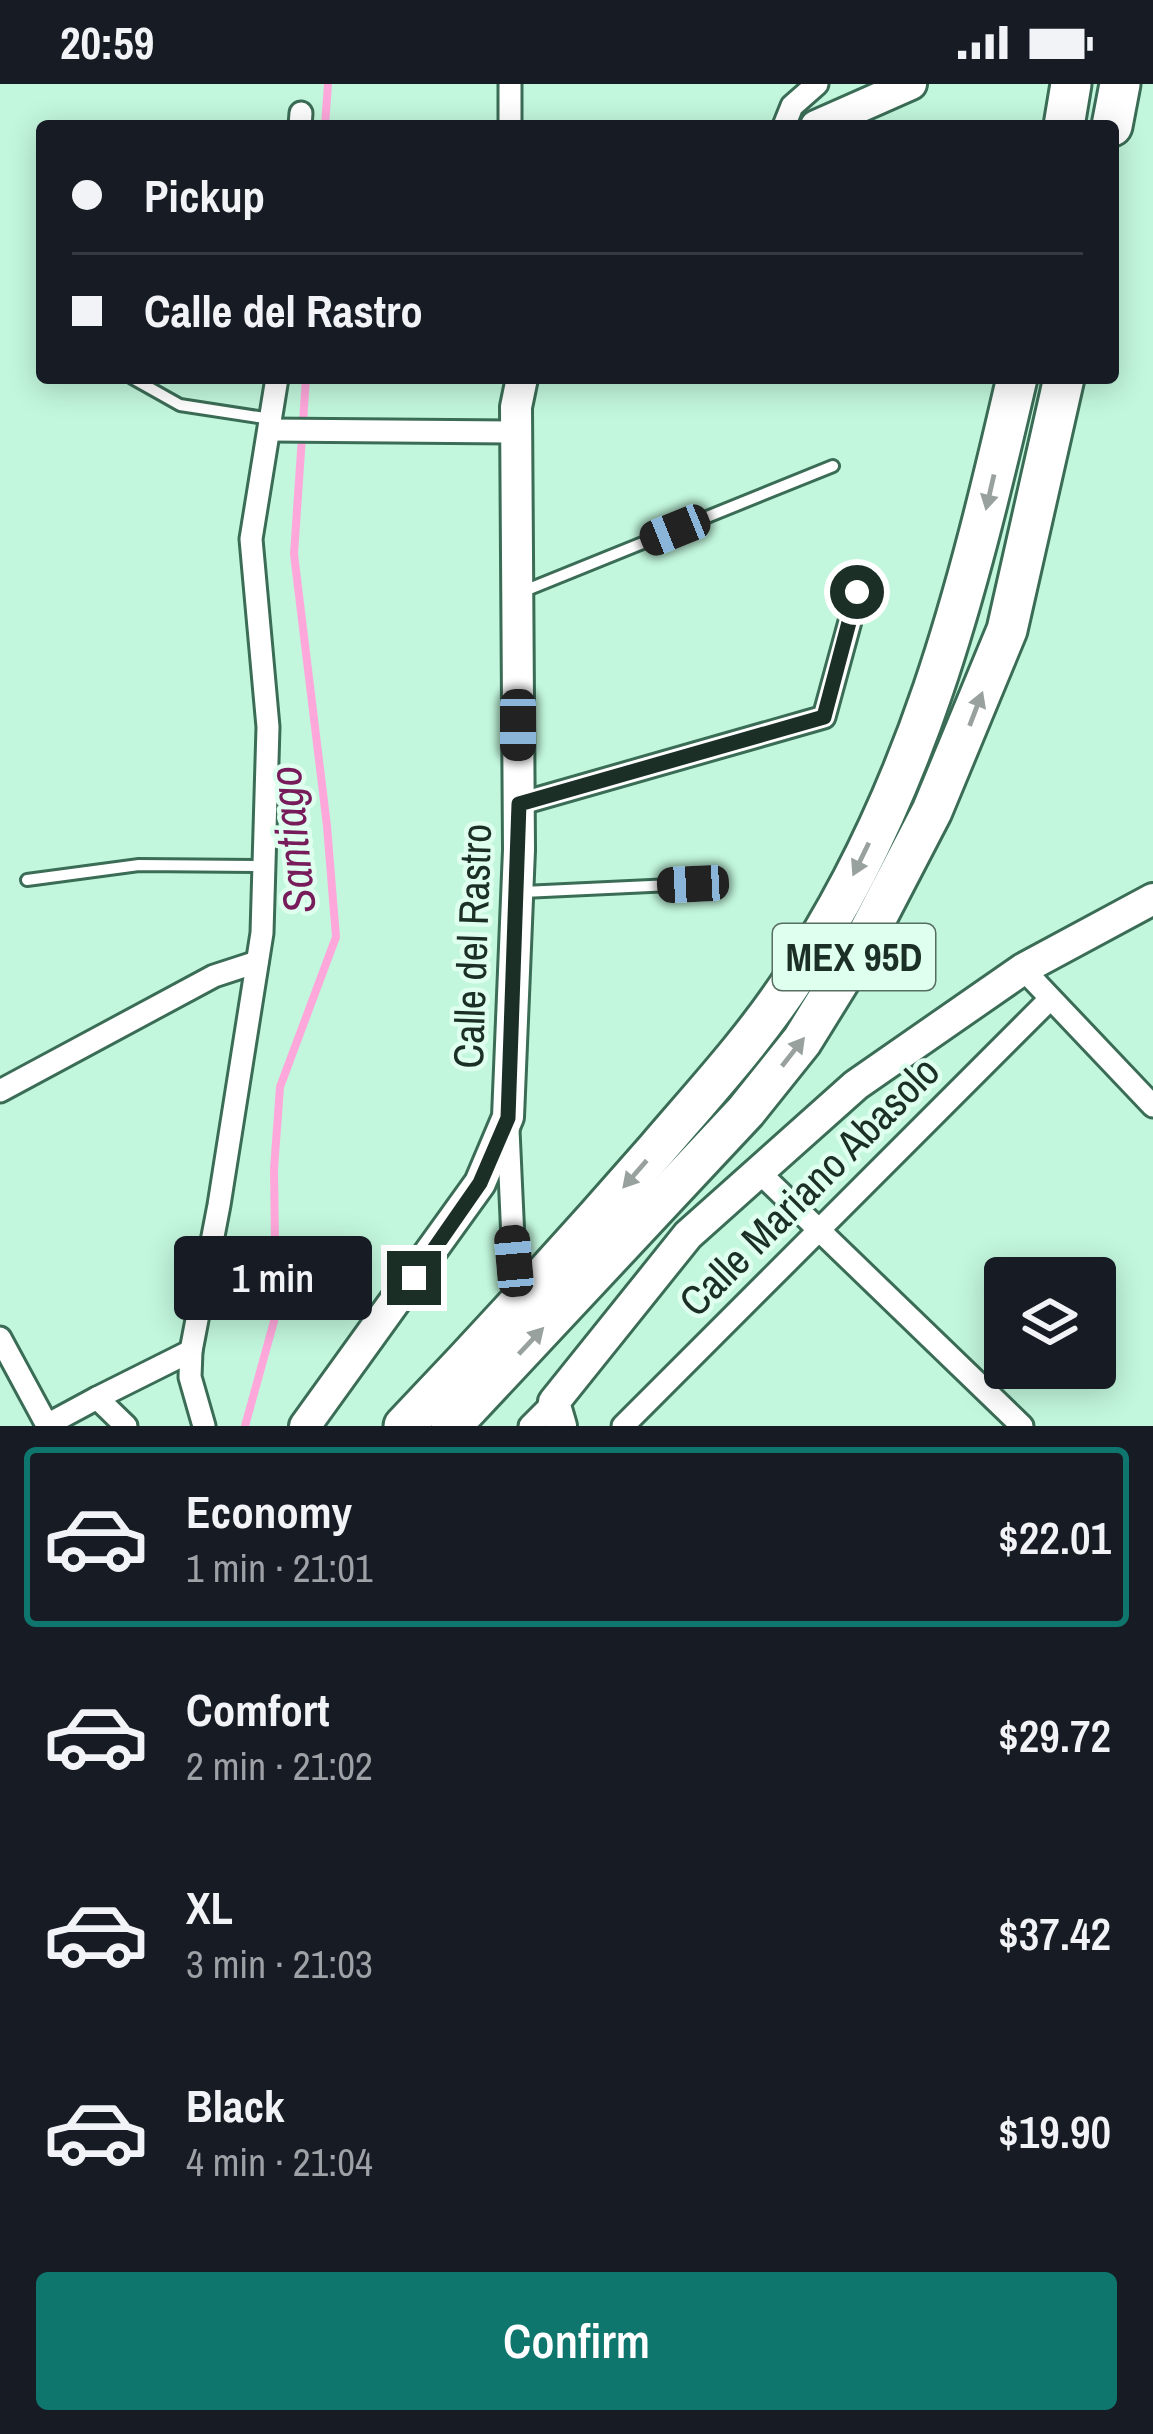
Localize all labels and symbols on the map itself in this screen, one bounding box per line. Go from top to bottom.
one-way arrow [980,474,999,511]
car [635,500,715,560]
route start [830,565,884,619]
car [500,689,536,761]
one-way arrow [967,691,986,727]
water label: Santiago [253,763,330,917]
street label: Calle del Rastro [440,823,504,1069]
one-way arrow [852,841,872,876]
car [656,864,730,904]
road number: MEX 95D [773,924,935,990]
one-way arrow [780,1036,805,1068]
street label: Calle Mariano Abasolo [667,1044,951,1328]
one-way arrow [622,1159,648,1189]
car [493,1224,535,1298]
callout: 1 min [174,1236,372,1320]
route end [387,1251,441,1305]
one-way arrow [517,1327,545,1356]

